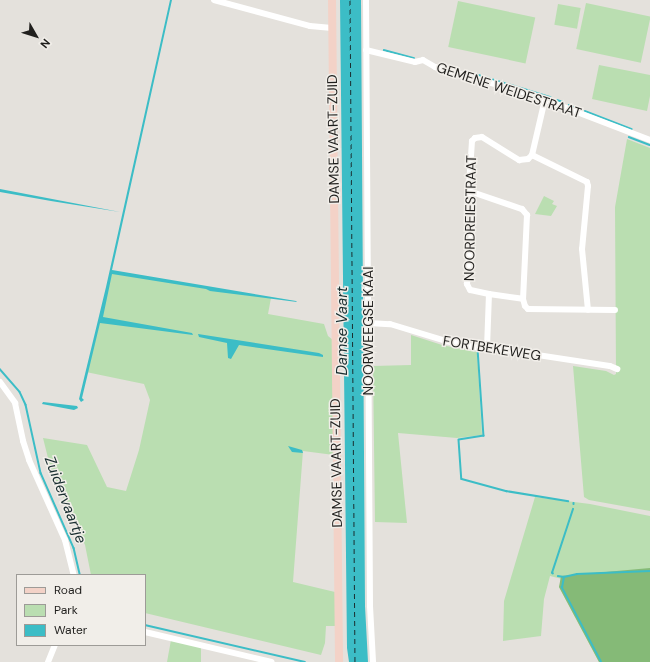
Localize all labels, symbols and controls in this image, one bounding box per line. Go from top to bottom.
north arrow [16,16,56,56]
text: N [37,36,53,51]
street label: GEMENE WEIDESTRAAT [435,59,583,121]
street label: DAMSE VAART-ZUID [323,74,343,204]
street label: NOORDREIESTRAAT [461,155,479,281]
street label: NOORWEEGSE KAAI [360,266,376,396]
water label: Damse Vaart [334,286,352,376]
street label: FORTBEKEWEG [442,332,542,364]
street label: DAMSE VAART-ZUID [326,398,346,528]
water label: Zuidervaartje [40,454,90,546]
legend [16,574,146,646]
text: Road [54,582,82,598]
text: Park [54,602,78,618]
text: Water [54,622,87,638]

